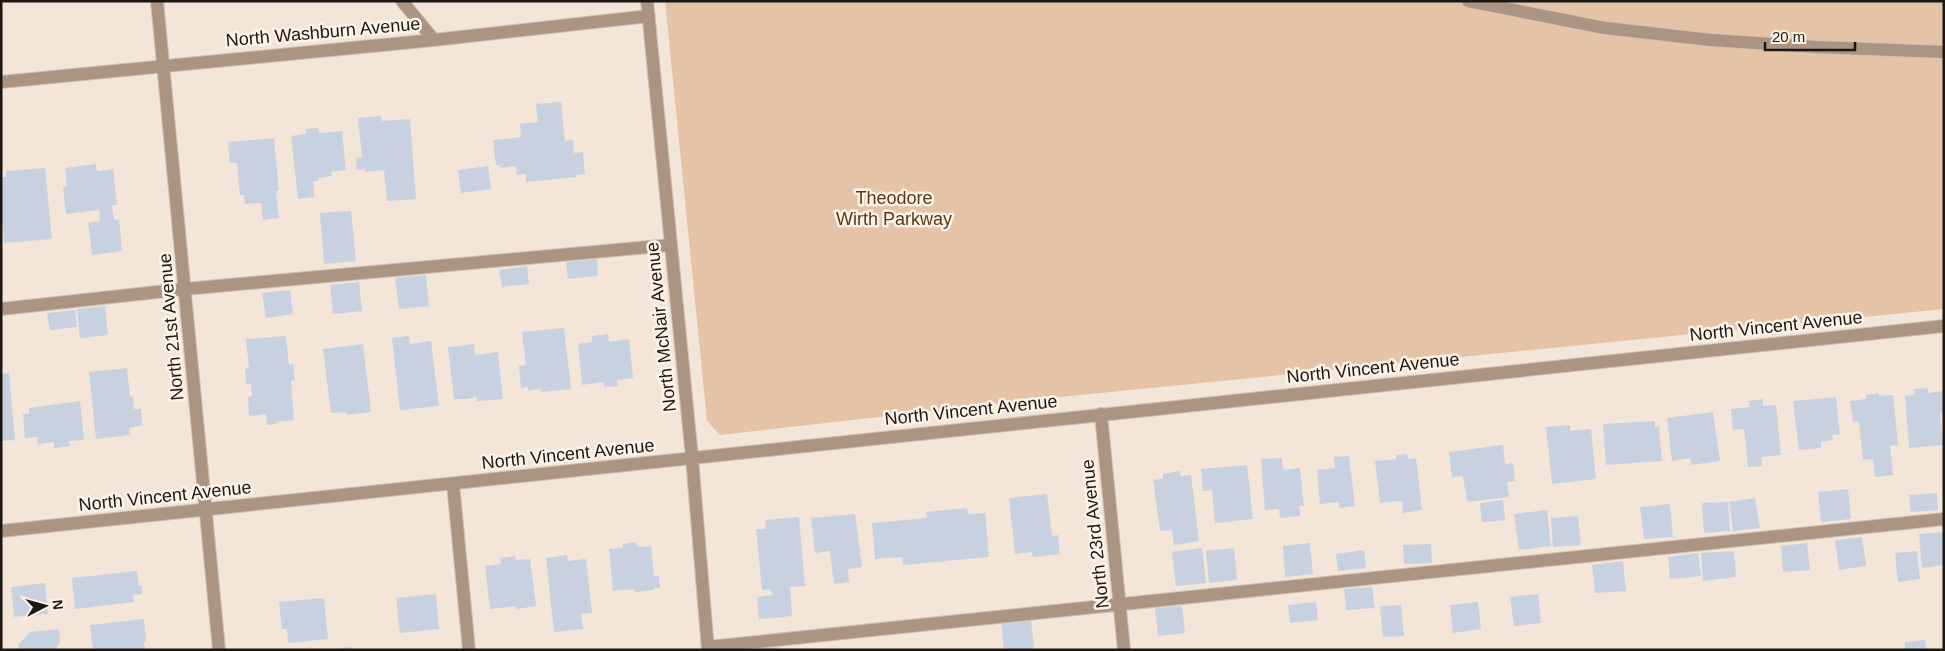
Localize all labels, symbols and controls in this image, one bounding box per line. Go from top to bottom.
street label: North Washburn Avenue [225,14,421,50]
scale bar [1765,20,1855,52]
text: 20 m [1772,28,1805,45]
park label: Theodore Wirth Parkway [836,188,952,229]
street label: North McNair Avenue [642,241,680,413]
street label: North 21st Avenue [155,253,187,401]
street label: North Vincent Avenue [1689,307,1863,345]
street label: North Vincent Avenue [1286,349,1460,387]
street label: North Vincent Avenue [884,391,1058,429]
street label: North Vincent Avenue [481,435,655,473]
street label: North 23rd Avenue [1077,458,1113,610]
street label: North Vincent Avenue [78,477,252,515]
north arrow [20,581,70,631]
text: N [49,599,66,611]

